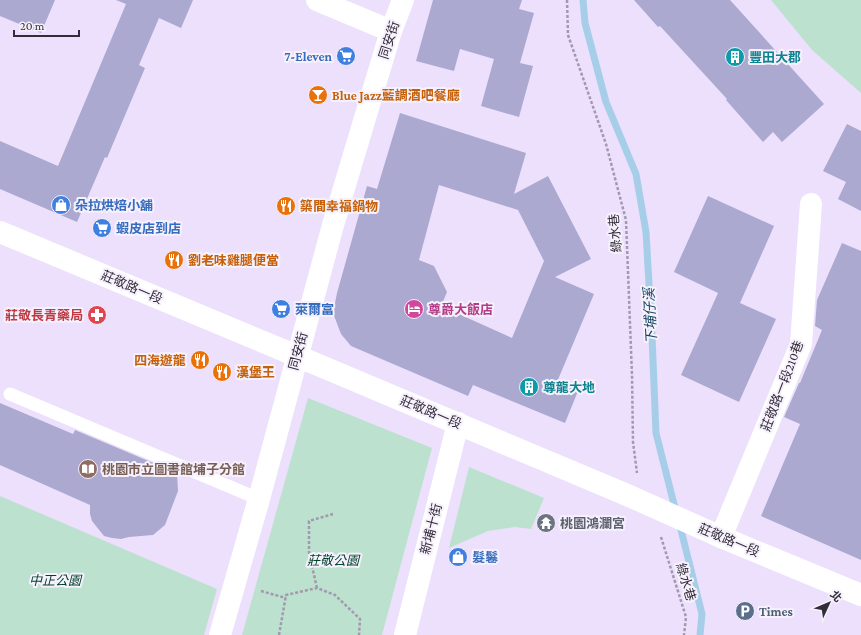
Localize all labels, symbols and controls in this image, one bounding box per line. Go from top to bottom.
scale bar [14,12,79,38]
text: 20 m [20,19,45,33]
street label: 同安街 [376,19,402,61]
supermarket icon: 7-Eleven [335,45,357,67]
building icon: 豐田大郡 [724,46,746,68]
place label: 7-Eleven [284,49,333,64]
place label: 豐田大郡 [749,50,801,65]
bar icon: Blue Jazz藍調酒吧餐廳 [307,84,329,106]
place label: Blue Jazz藍調酒吧餐廳 [332,88,460,103]
shop icon: 朵拉烘焙小舖 [50,194,72,216]
restaurant icon: 築間幸福鍋物 [275,195,297,217]
place label: 朵拉烘焙小舖 [75,198,153,213]
place label: 築間幸福鍋物 [300,199,378,214]
street label: 綠水巷 [606,213,624,253]
supermarket icon: 蝦皮店到店 [91,217,113,239]
place label: 蝦皮店到店 [116,221,181,236]
restaurant icon: 劉老味雞腿便當 [163,249,185,271]
place label: 劉老味雞腿便當 [188,253,279,268]
street label: 莊敬路一段 [99,267,165,307]
water label: 下埔仔溪 [640,286,659,344]
supermarket icon: 萊爾富 [270,298,292,320]
hotel icon: 尊爵大飯店 [403,298,425,320]
place label: 萊爾富 [295,302,334,317]
place label: 尊爵大飯店 [428,302,493,317]
pharmacy icon: 莊敬長青藥局 [86,304,108,326]
place label: 莊敬長青藥局 [5,308,83,323]
street label: 同安街 [286,330,310,372]
street label: 莊敬路一段210巷 [758,339,806,433]
restaurant icon: 四海遊龍 [189,349,211,371]
place label: 四海遊龍 [134,353,186,368]
restaurant icon: 漢堡王 [211,361,233,383]
place label: 漢堡王 [236,365,275,380]
building icon: 尊龍大地 [518,376,540,398]
place label: 尊龍大地 [543,380,595,395]
street label: 莊敬路一段 [398,392,464,432]
library icon: 桃園市立圖書館埔子分館 [77,458,99,480]
place label: 桃園市立圖書館埔子分館 [102,462,245,477]
street label: 新埔十街 [417,502,445,556]
temple icon: 桃園鴻瀾宮 [535,512,557,534]
place label: 桃園鴻瀾宮 [560,516,625,531]
street label: 莊敬路一段 [696,520,762,560]
shop icon: 髮鬈 [447,546,469,568]
place label: 髮鬈 [472,550,498,565]
park label: 莊敬公園 [307,553,361,568]
street label: 綠水巷 [673,561,699,603]
park label: 中正公園 [29,573,83,588]
north arrow [809,583,849,623]
text: 北 [828,588,844,604]
parking icon: Times [734,600,756,622]
place label: Times [759,604,793,619]

